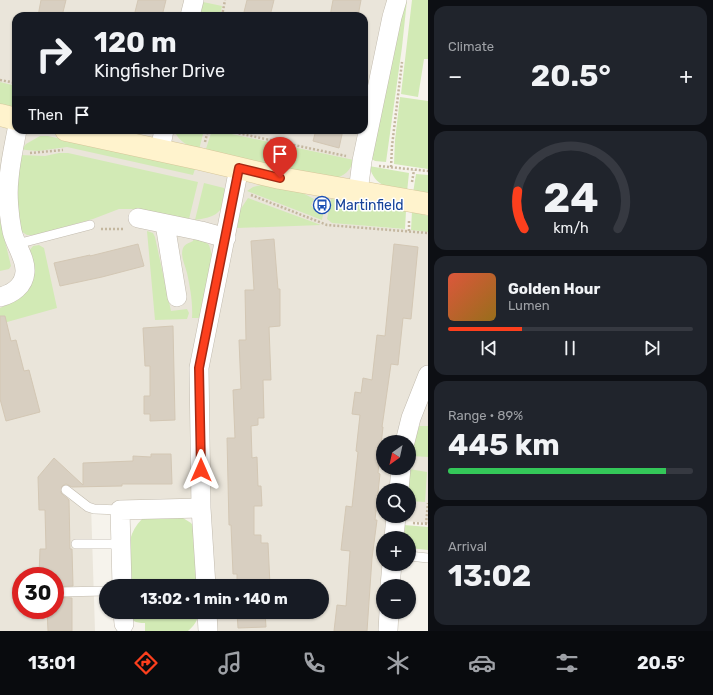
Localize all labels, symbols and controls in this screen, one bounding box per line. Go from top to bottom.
text: 120 m [94,26,177,59]
icon: right [28,28,80,80]
text: Climate [448,39,494,54]
text: 20.5° [531,58,611,94]
text: Kingfisher Drive [94,60,225,82]
text: − [448,63,462,90]
text: + [679,63,693,90]
icon: arrive [71,104,93,126]
text: Then [28,106,63,124]
pin [263,137,297,178]
icon: arrive [269,143,291,165]
text: 24 [543,172,598,221]
bus stop icon: Martinfield [312,195,332,215]
place label: Martinfield [335,197,404,214]
text: km/h [553,219,588,236]
text: Golden Hour [508,280,600,298]
text: Lumen [508,298,550,313]
icon: previous [478,337,500,359]
icon: pause [559,337,581,359]
icon: next [641,337,663,359]
text: Range · 89% [448,408,523,423]
text: 445 km [448,427,560,463]
north arrow [376,435,416,475]
map controls [376,435,416,619]
position arrow [180,449,222,491]
button: search [376,483,416,523]
button: + [376,531,416,571]
text: Arrival [448,539,487,554]
text: 13:02 [448,558,531,594]
speed limit sign: 30 [12,567,64,619]
button: − [376,579,416,619]
text: 13:02 · 1 min · 140 m [140,590,288,608]
icon: directions [132,649,160,677]
icon: music [216,649,244,677]
icon: phone [300,649,328,677]
icon: climate [384,649,412,677]
icon: car [468,649,496,677]
icon: filters [553,649,581,677]
text: 13:01 [28,652,75,674]
text: 20.5° [637,652,685,674]

